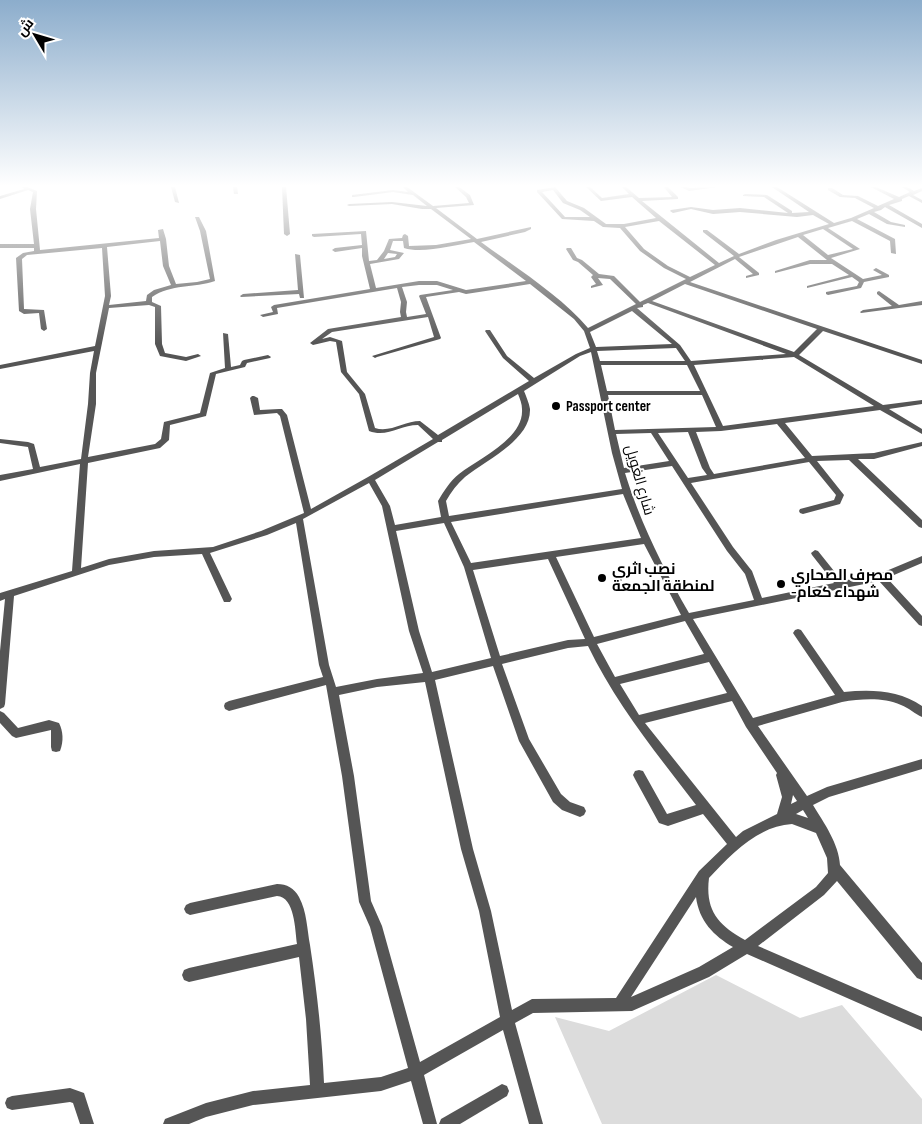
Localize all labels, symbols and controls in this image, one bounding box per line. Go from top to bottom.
north arrow [10,10,60,60]
text: ش [13,15,37,40]
place label: Passport center [566,397,651,416]
marker: Passport center [550,400,562,412]
street label: شارع الغويل [619,443,659,518]
place label: نصب اثري لمنطقة الجمعة [612,560,715,596]
place label: مصرف الصحاري -شهداء كعام [791,566,893,602]
marker: نصب اثري لمنطقة الجمعة [596,572,608,584]
marker: مصرف الصحاري -شهداء كعام [775,578,787,590]

